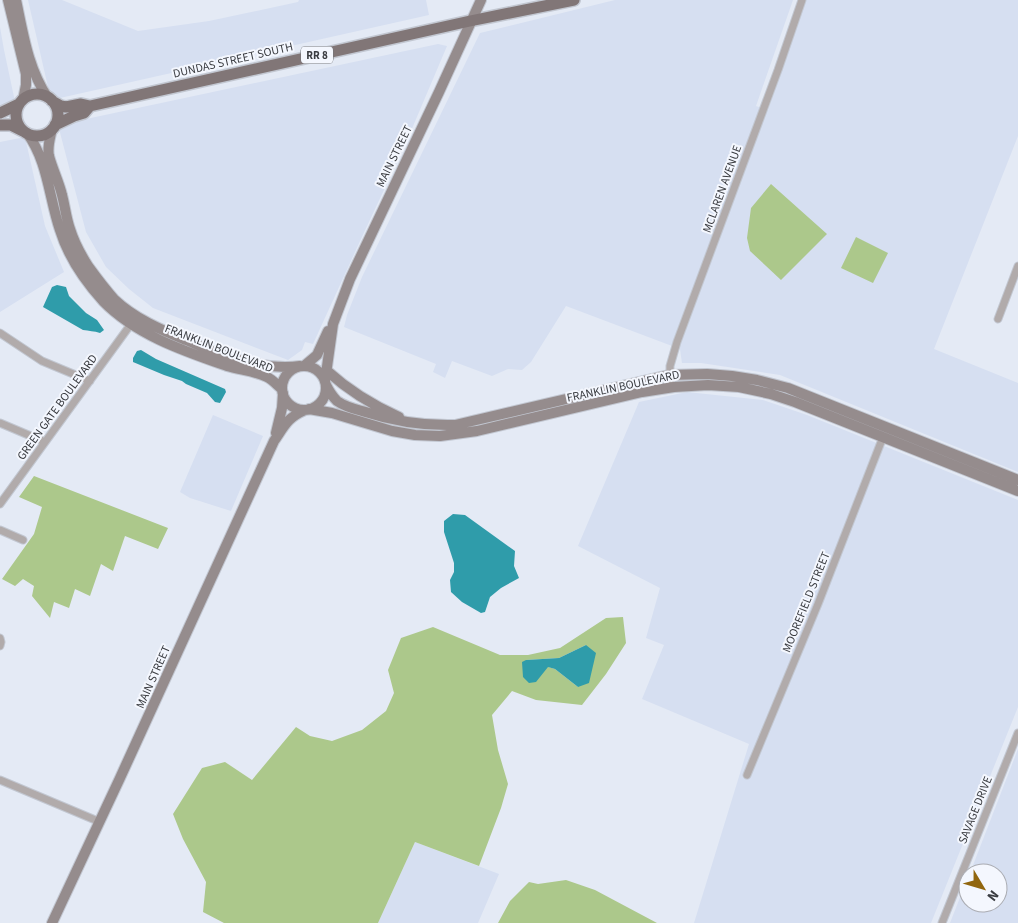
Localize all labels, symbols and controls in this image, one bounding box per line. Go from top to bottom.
street label: DUNDAS STREET SOUTH [171,38,295,83]
road number: RR 8 [301,46,333,64]
street label: MAIN STREET [372,122,417,190]
street label: MCLAREN AVENUE [699,143,746,235]
street label: FRANKLIN BOULEVARD [162,320,275,377]
street label: GREEN GATE BOULEVARD [13,351,102,464]
street label: FRANKLIN BOULEVARD [565,366,681,407]
street label: MOOREFIELD STREET [778,549,835,655]
street label: MAIN STREET [132,643,175,711]
street label: SAVAGE DRIVE [954,774,997,846]
north arrow [958,863,1008,913]
text: N [982,886,1003,905]

